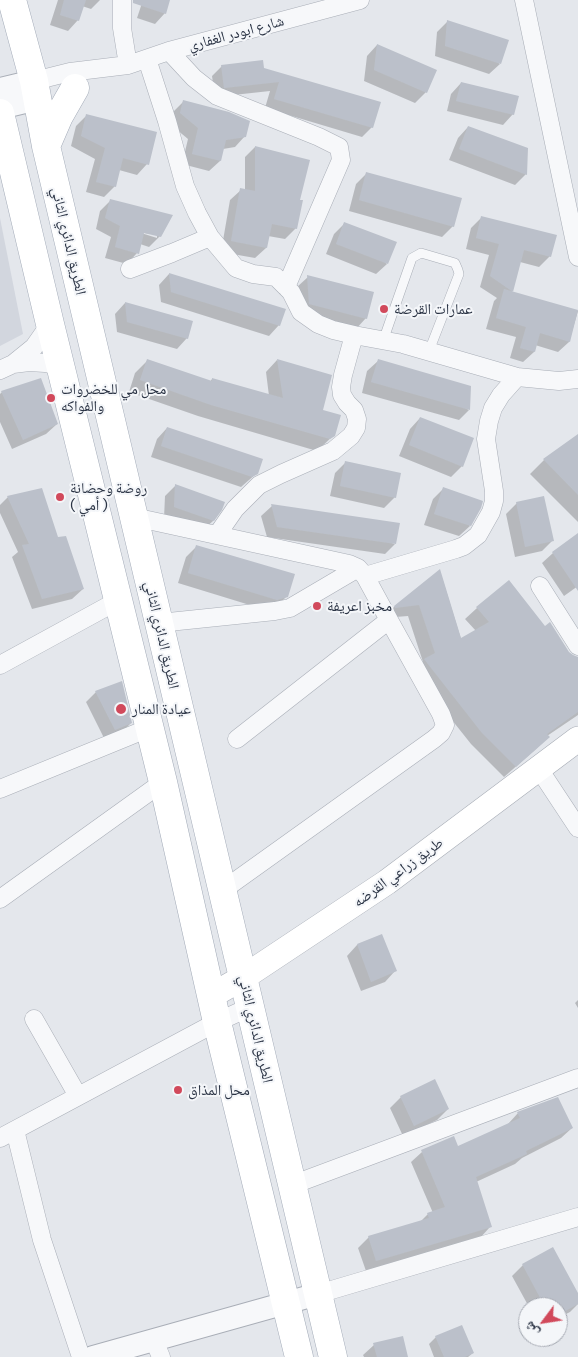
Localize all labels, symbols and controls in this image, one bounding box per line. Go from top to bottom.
street label: شارع ابودر الغفاري [186,12,286,54]
street label: الطريق الدائري الثاني [48,185,90,297]
place label: عمارات القرضة [394,300,473,318]
marker: عمارات القرضة [378,303,390,315]
place label: محل مي للخضروات والفواكه [61,380,166,415]
marker: محل مي للخضروات والفواكه [45,392,57,404]
place label: روضة وحضانة ( أمي ) [70,479,147,514]
marker: روضة وحضانة ( أمي ) [54,491,66,503]
street label: الطريق الدائري الثاني [141,579,183,691]
place label: مخبز اعريفة [327,597,392,615]
marker: مخبز اعريفة [311,600,323,612]
place label: عيادة المنار [132,700,191,718]
marker: عيادة المنار [114,702,128,716]
street label: طريق زراعي القرضه [350,833,446,911]
street label: الطريق الدائري الثاني [235,973,277,1085]
place label: محل المذاق [188,1081,250,1099]
marker: محل المذاق [172,1084,184,1096]
north arrow [518,1297,568,1347]
text: ش [519,1319,542,1340]

